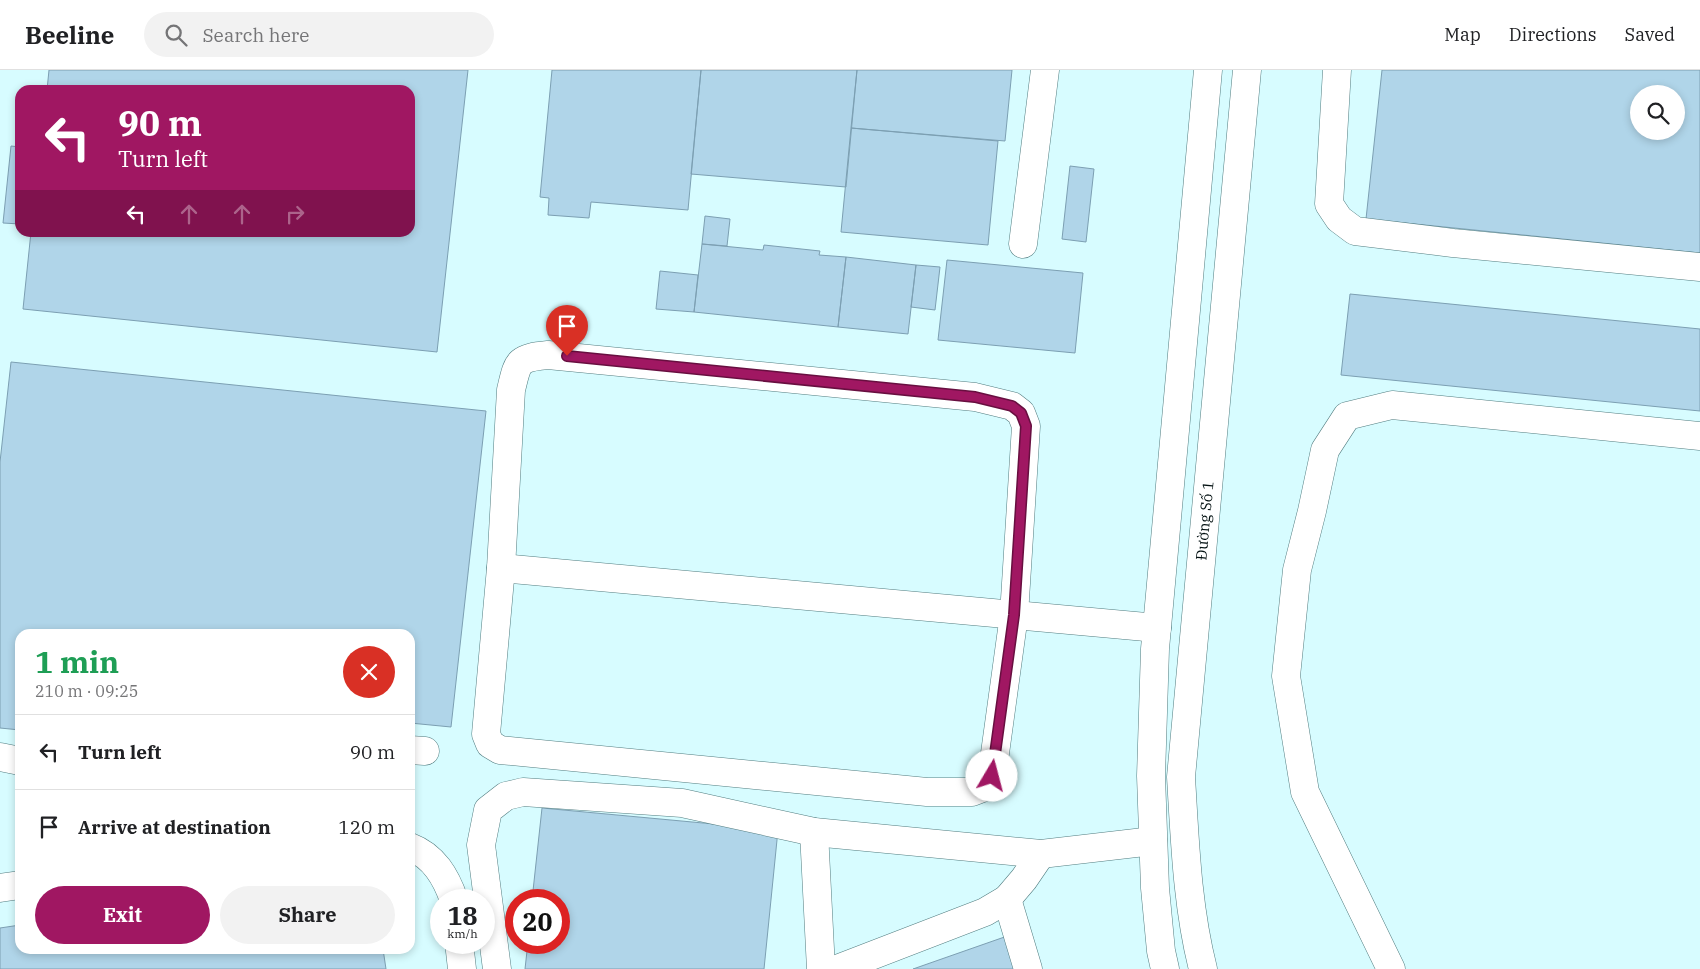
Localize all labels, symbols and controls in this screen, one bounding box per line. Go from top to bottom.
search box [144,12,494,57]
text: Beeline [25,19,114,51]
icon: search [162,21,190,49]
text: Search here [202,23,309,47]
text: Map [1444,23,1481,46]
text: Directions [1509,23,1597,46]
text: Saved [1625,23,1675,46]
map controls [1630,85,1685,140]
button: search [1630,85,1685,140]
text: 90 m [118,100,202,146]
icon: left [35,105,100,170]
text: Turn left [118,144,208,173]
icon: left [122,200,150,228]
icon: ahead [175,200,203,228]
icon: ahead [228,200,256,228]
icon: right [281,200,309,228]
pin [546,305,588,356]
icon: arrive [553,312,581,340]
street label: Đường Số 1 [1191,480,1218,561]
text: 1 min [35,642,119,681]
button: close [343,646,395,698]
text: 210 m · 09:25 [35,681,138,701]
icon: left [35,738,63,766]
text: Turn left [78,740,161,764]
text: 90 m [350,740,395,764]
position arrow [965,749,1017,801]
icon: arrive [35,813,63,841]
text: Arrive at destination [78,815,271,839]
text: 120 m [338,815,395,839]
button: Exit [35,886,210,944]
button: Share [220,886,395,944]
speed limit sign: 20 [505,889,570,954]
text: 18 [447,899,478,932]
text: km/h [447,926,478,941]

